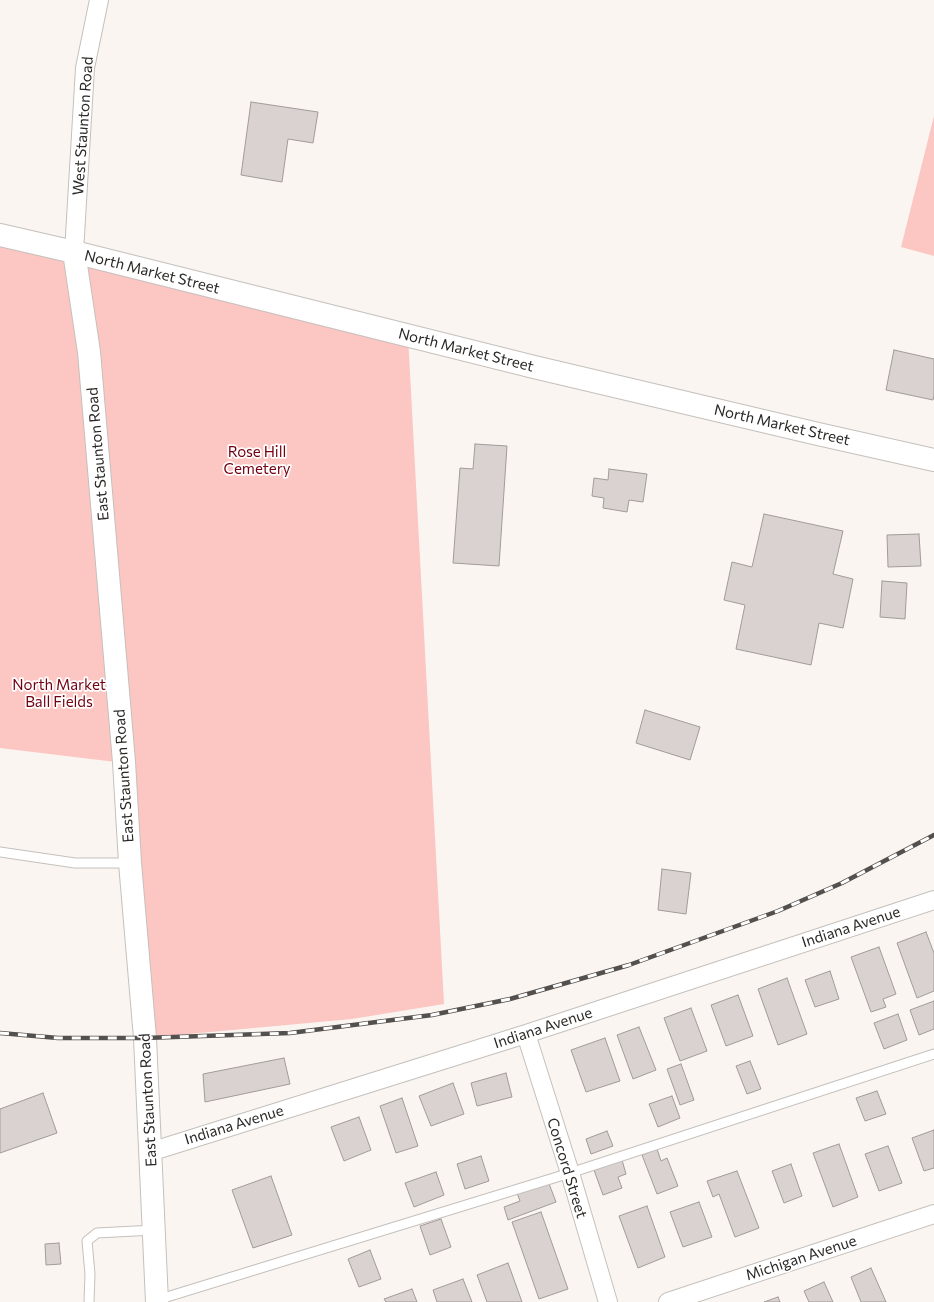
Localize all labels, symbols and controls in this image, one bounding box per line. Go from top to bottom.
street label: West Staunton Road [69,56,97,196]
street label: North Market Street [82,246,222,298]
street label: North Market Street [396,324,536,376]
street label: East Staunton Road [83,387,113,521]
street label: North Market Street [712,401,852,449]
park label: Rose Hill Cemetery [224,443,290,478]
park label: North Market Ball Fields [12,676,106,711]
street label: East Staunton Road [110,709,138,843]
street label: Indiana Avenue [799,903,903,951]
street label: Indiana Avenue [491,1004,595,1052]
street label: East Staunton Road [136,1033,160,1167]
street label: Indiana Avenue [182,1101,286,1149]
street label: Concord Street [543,1116,591,1220]
street label: Michigan Avenue [743,1232,859,1284]

